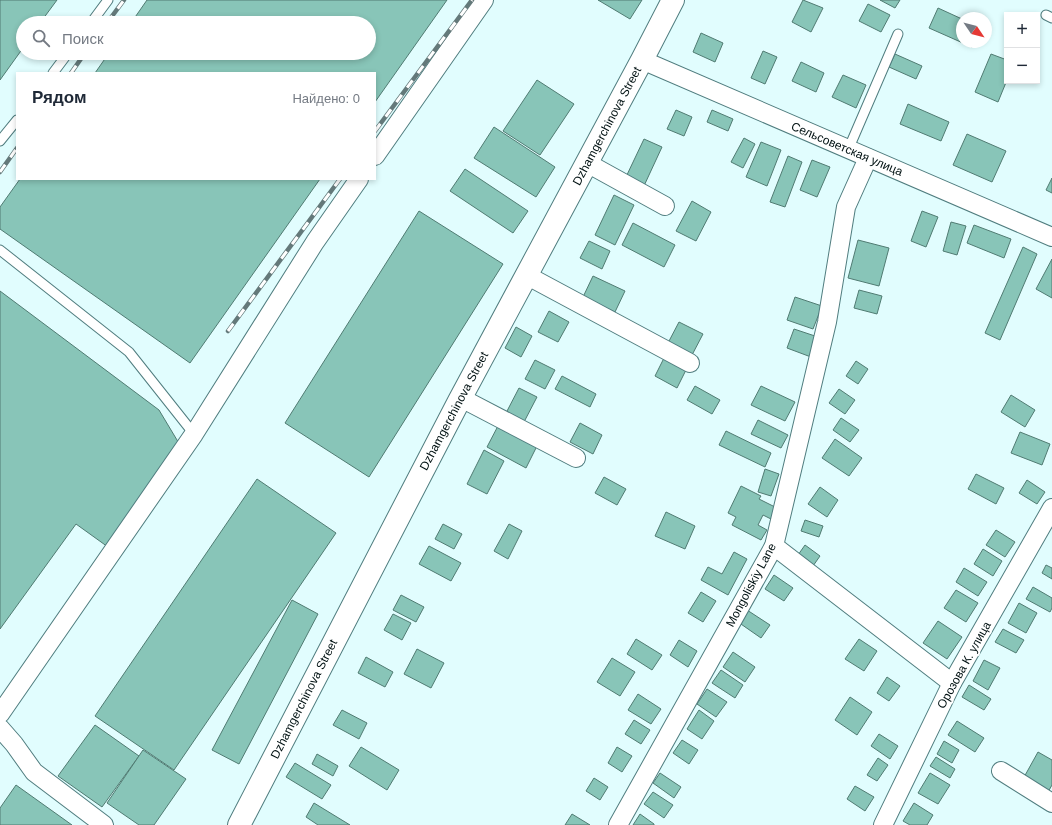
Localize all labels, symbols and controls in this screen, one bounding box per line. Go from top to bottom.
north arrow [956,12,992,48]
map controls [1004,12,1040,84]
button: + [1004,12,1040,48]
search box [16,16,376,60]
icon: search [30,27,52,49]
text: Поиск [62,30,104,47]
button: − [1004,48,1040,84]
street label: Dzhamgerchinova Street [570,64,644,188]
text: Рядом [32,88,87,107]
text: Найдено: 0 [292,91,360,106]
street label: Сельсоветская улица [789,119,905,179]
street label: Dzhamgerchinova Street [417,349,491,473]
street label: Mongoliskiy Lane [723,540,779,629]
street label: Орозова К. улица [934,619,994,711]
street label: Dzhamgerchinova Street [268,636,341,761]

